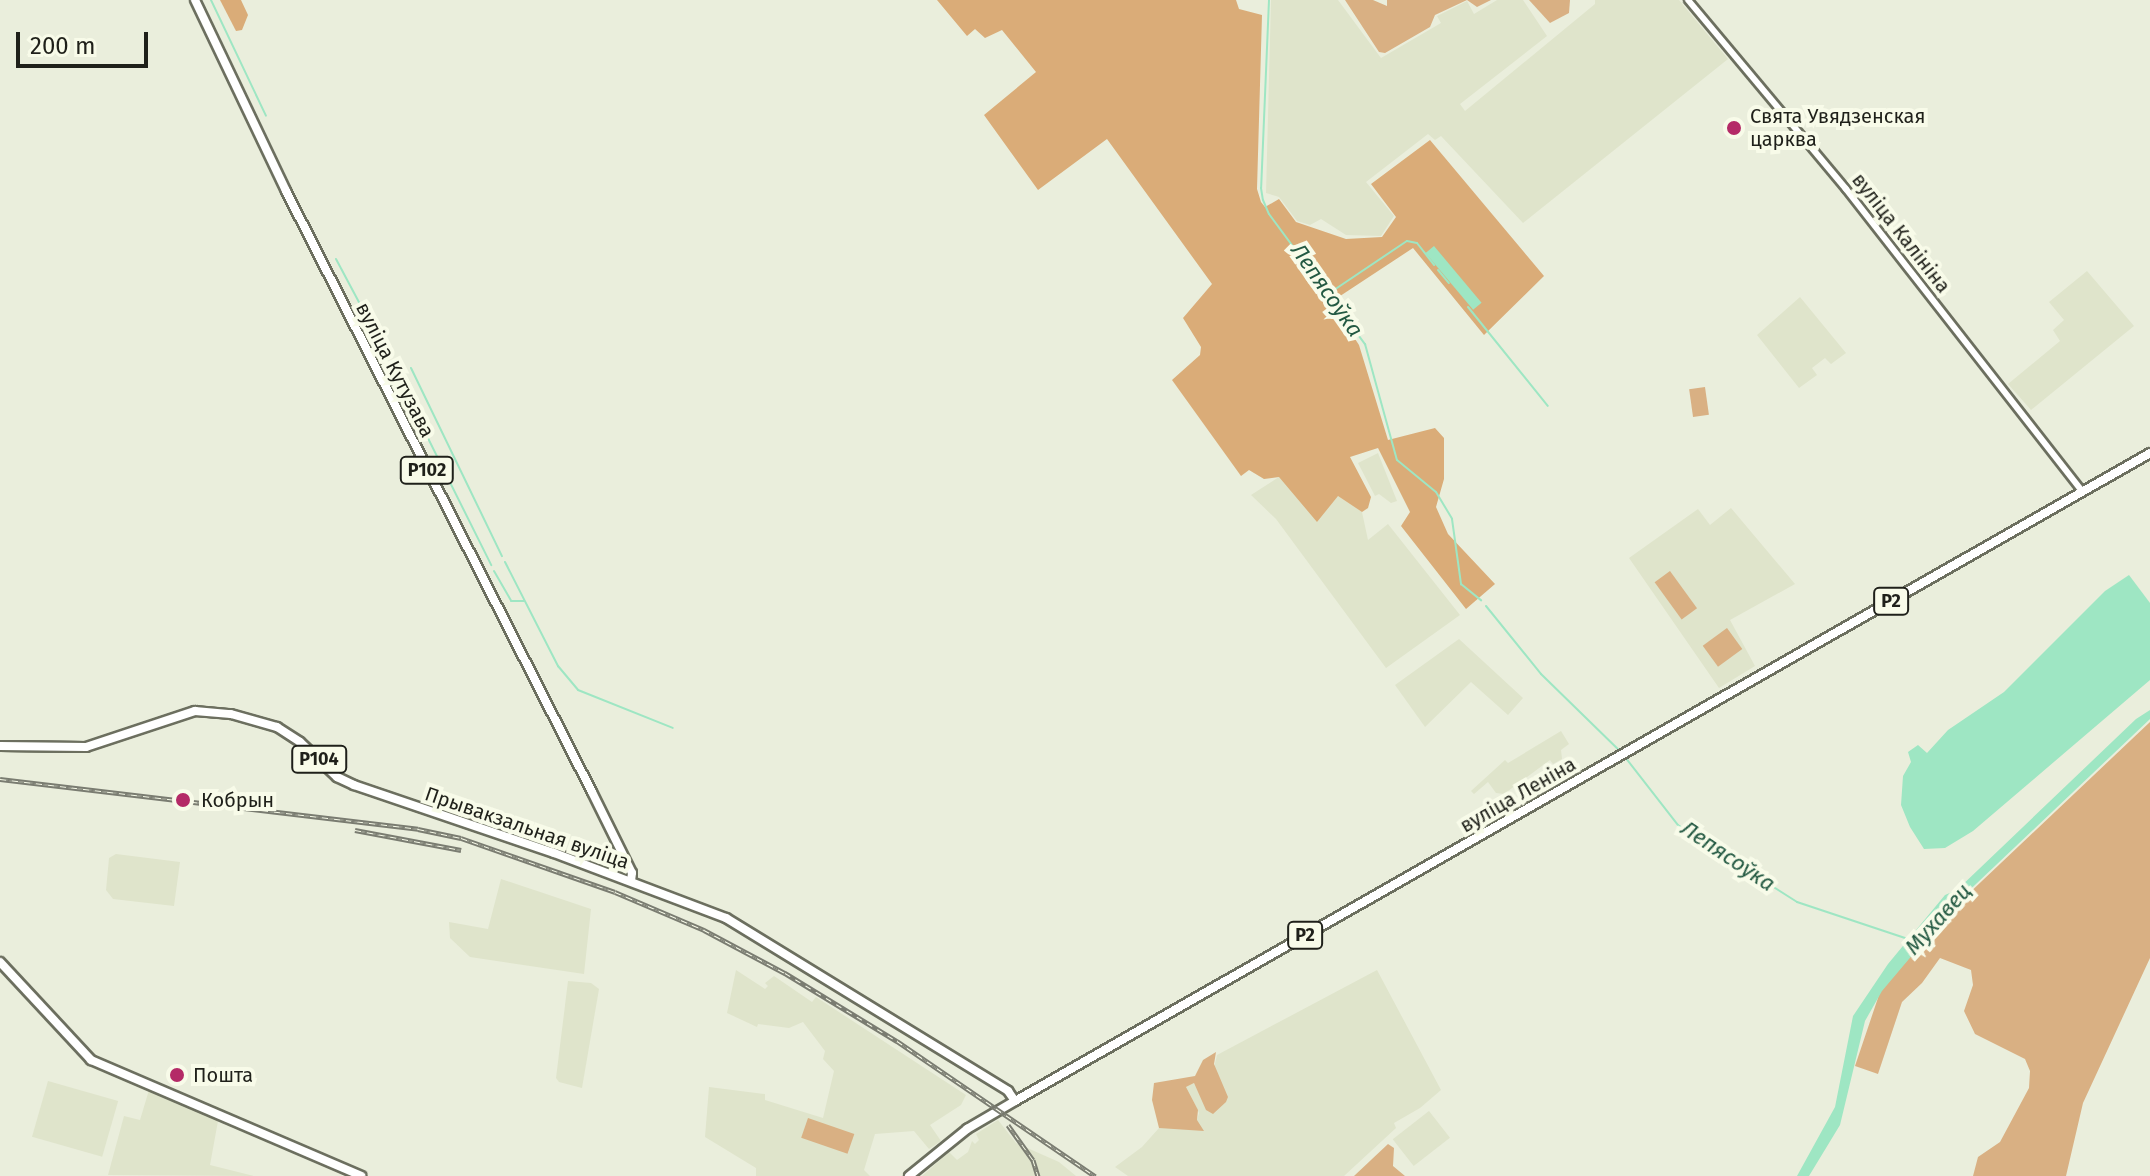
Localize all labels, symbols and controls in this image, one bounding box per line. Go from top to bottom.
scale bar [20,16,152,66]
text: 200 m [30,32,96,60]
place label: Свята Увядзенская царква [1750,104,1925,151]
marker: Свята Увядзенская царква [1725,119,1743,137]
street label: вуліца Калініна [1847,168,1955,298]
water label: Лепясоўка [1285,238,1369,342]
street label: вуліца Кутузава [351,298,439,442]
road number: Р102 [399,456,455,484]
road number: Р2 [1873,587,1909,615]
road number: Р104 [291,745,347,773]
street label: вуліца Леніна [1456,752,1580,838]
street label: Прывакзальная вуліца [422,782,632,874]
place label: Кобрын [201,788,274,812]
marker: Кобрын [172,789,194,811]
water label: Лепясоўка [1676,815,1780,897]
water label: Мухавец [1899,878,1977,960]
road number: Р2 [1287,921,1323,949]
place label: Пошта [193,1063,253,1087]
marker: Пошта [168,1066,186,1084]

